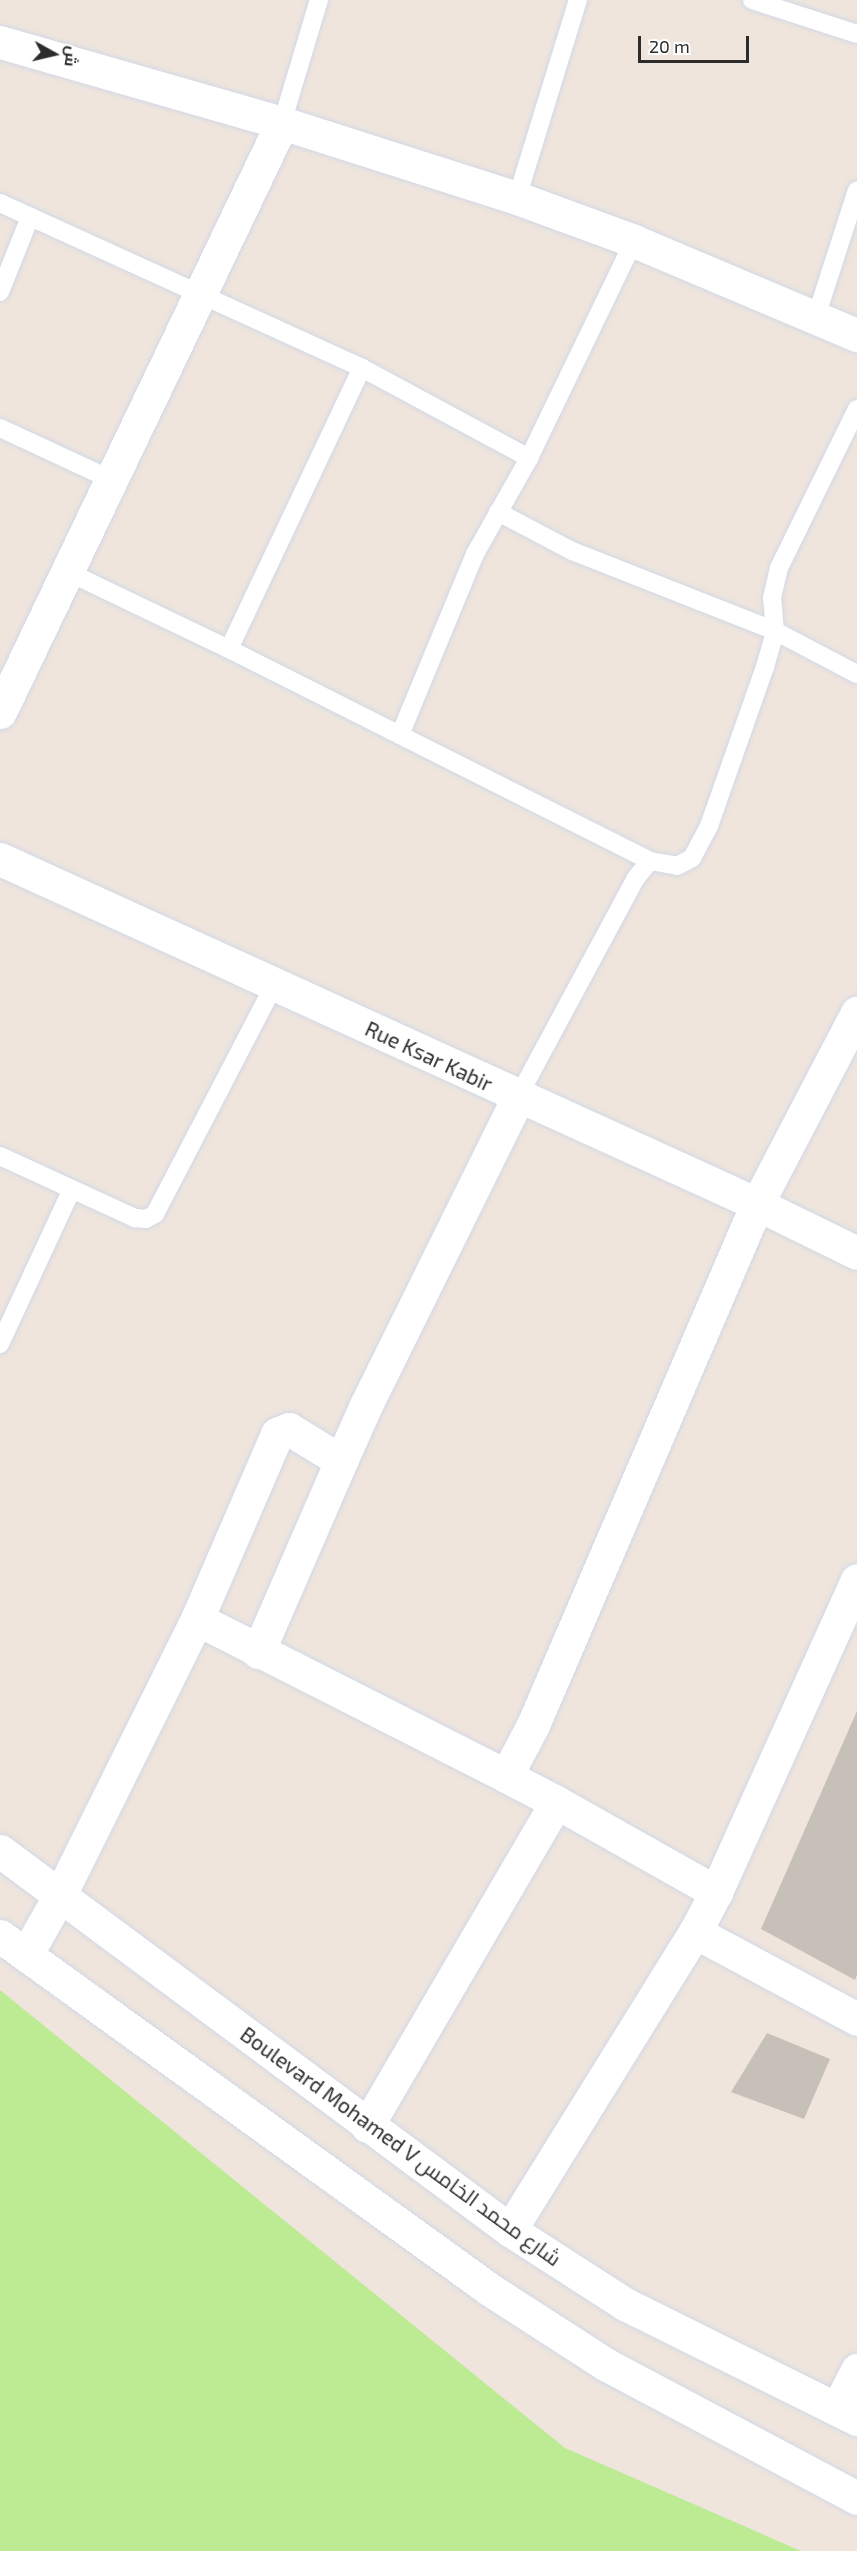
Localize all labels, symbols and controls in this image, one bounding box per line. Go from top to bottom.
north arrow [24,24,84,84]
scale bar [641,24,752,62]
text: 20 m [649,35,690,57]
text: ش [61,45,83,68]
street label: Rue Ksar Kabir [361,1015,497,1097]
street label: Boulevard Mohamed V شارع محمد الخامس [235,2021,567,2271]

